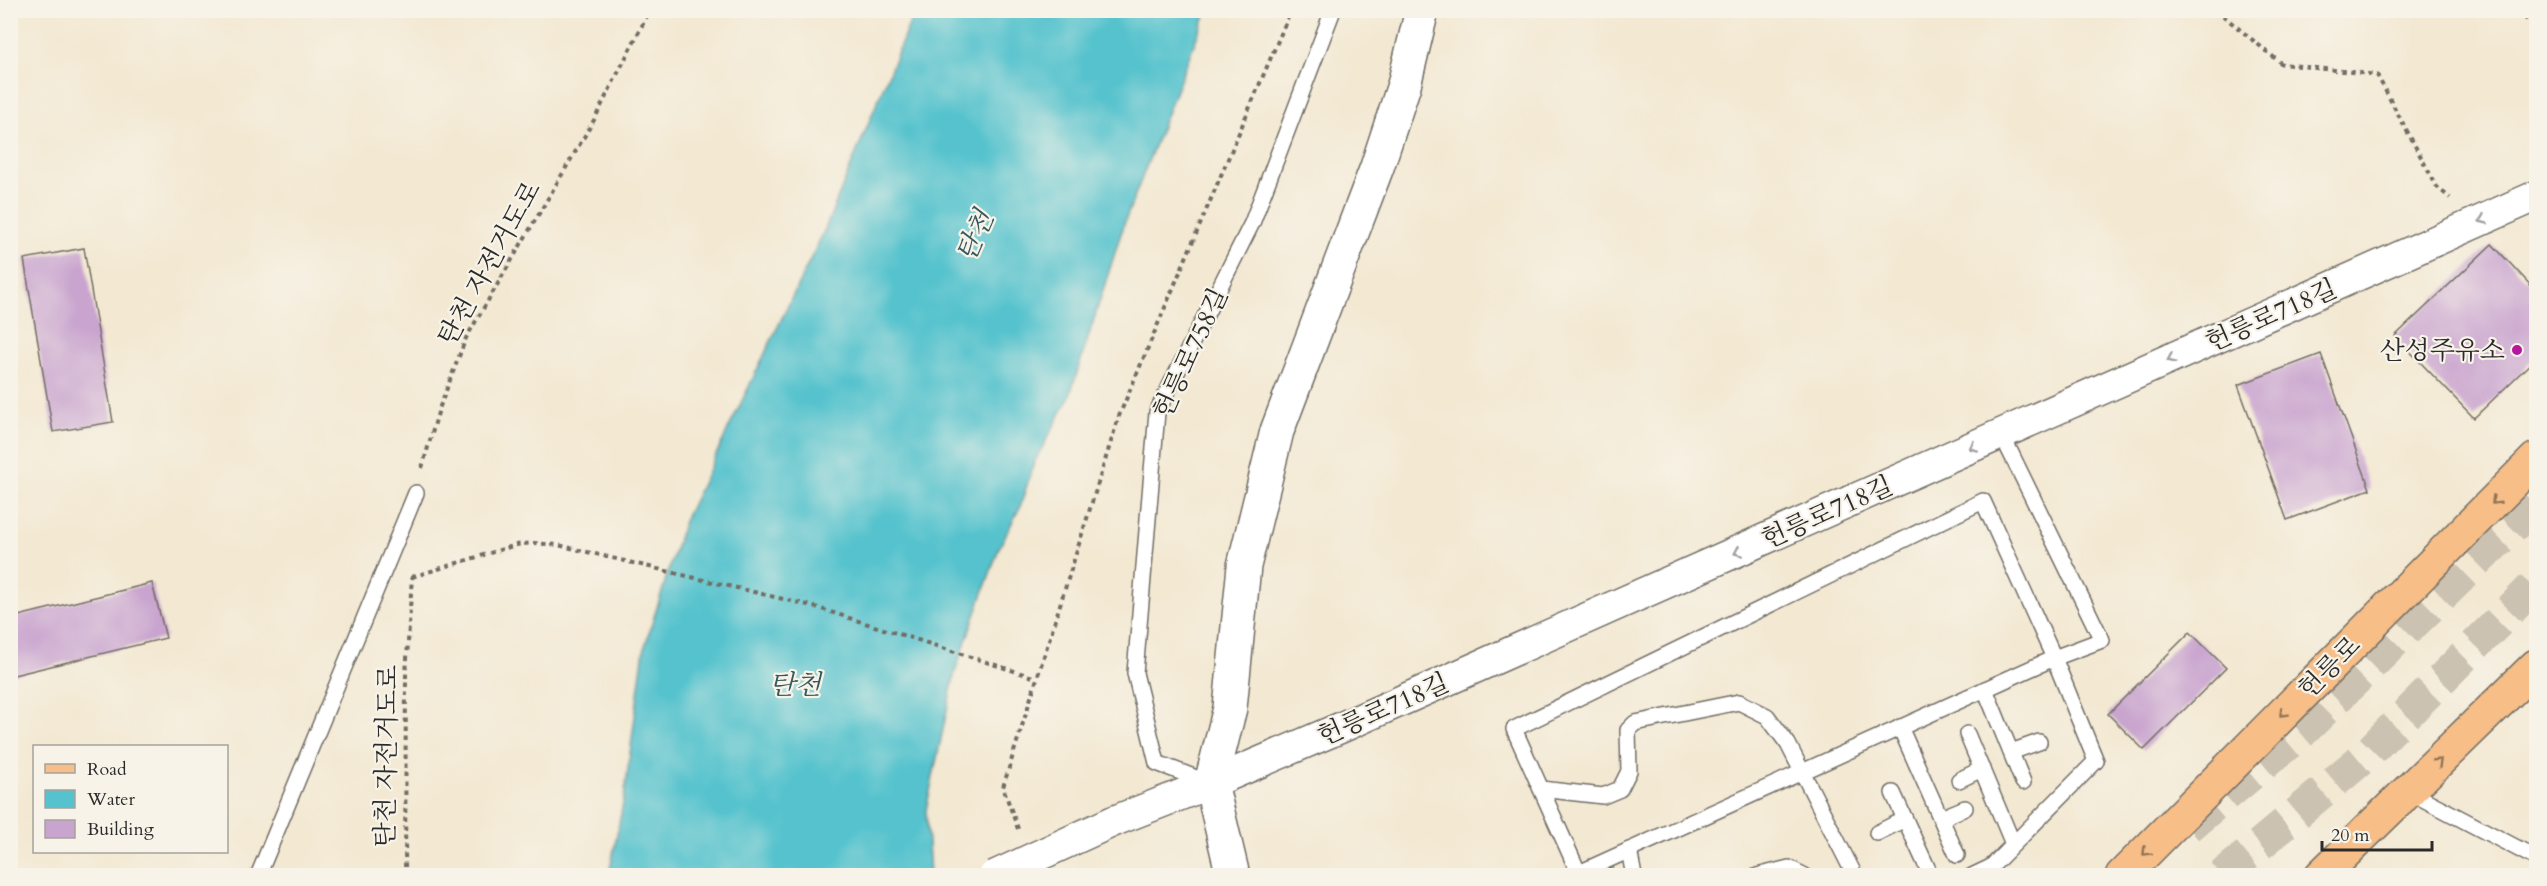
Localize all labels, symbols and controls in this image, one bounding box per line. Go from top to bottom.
street label: 탄천 자전거도로 [430,175,549,352]
water label: 탄천 [948,203,1004,268]
one-way arrow [2478,213,2489,225]
street label: 헌릉로718길 [2200,271,2342,360]
street label: 헌릉로758길 [1145,282,1236,424]
place label: 산성주유소 [2379,333,2505,368]
marker: 산성주유소 [2510,343,2524,357]
one-way arrow [2166,352,2177,364]
one-way arrow [1969,440,1980,452]
street label: 헌릉로718길 [1756,468,1898,557]
one-way arrow [2492,493,2503,504]
one-way arrow [1733,545,1744,557]
street label: 헌릉로 [2290,628,2368,706]
street label: 탄천 자전거도로 [367,664,406,848]
street label: 헌릉로718길 [1312,665,1454,754]
water label: 탄천 [769,667,823,704]
one-way arrow [2280,706,2291,717]
legend [33,745,228,853]
text: Road [87,757,127,782]
one-way arrow [2431,758,2442,769]
text: Water [86,787,136,812]
scale bar [2322,814,2432,852]
text: Building [87,817,155,842]
text: 20 m [2331,823,2370,848]
one-way arrow [2142,844,2153,855]

